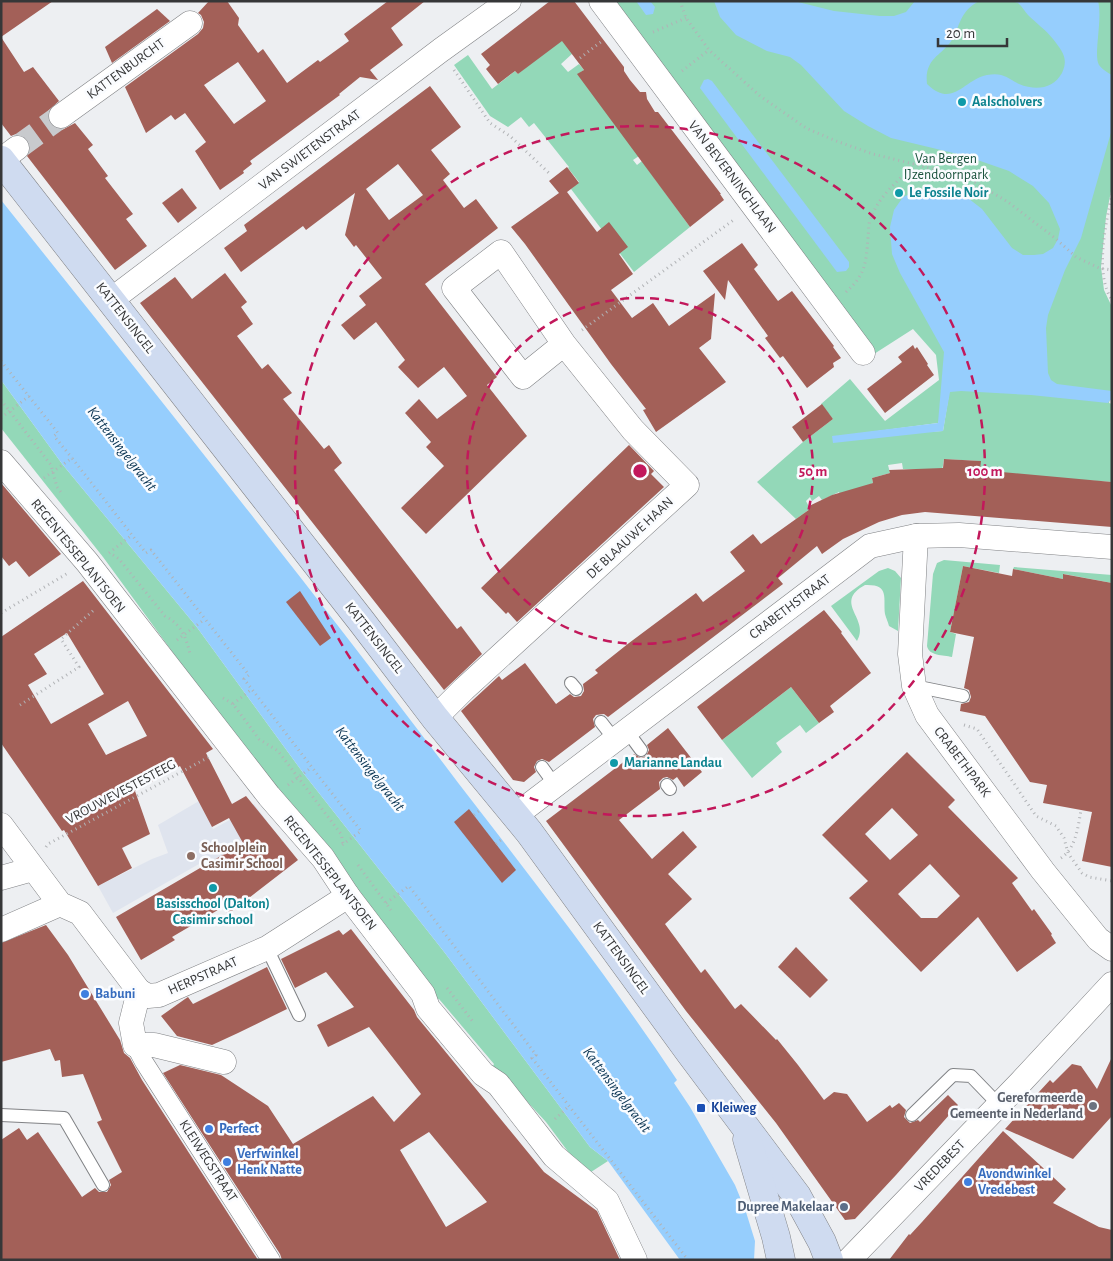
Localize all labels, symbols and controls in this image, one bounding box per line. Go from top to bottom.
scale bar [938,15,1007,47]
text: 20 m [946,26,975,41]
street label: KATTENBURCHT [84,36,168,102]
place label: Aalscholvers [972,95,1042,109]
marker: Aalscholvers [956,96,968,108]
street label: VAN SWIETENSTRAAT [256,107,364,193]
street label: VAN BEVERNINGHLAAN [685,118,779,236]
park label: Van Bergen IJzendoornpark [904,152,989,182]
place label: Le Fossile Noir [909,186,988,200]
marker: Le Fossile Noir [893,187,905,199]
street label: KATTENSINGEL [93,280,157,356]
water label: Kattensingelgracht [85,404,160,494]
centre of rings [631,462,649,480]
text: 50 m [799,464,827,479]
text: 100 m [967,464,1003,479]
street label: DE BLAAUWE HAAN [584,494,676,582]
street label: REGENTESSEPLANTSOEN [28,497,128,615]
street label: CRABETHSTRAAT [747,572,833,642]
street label: KATTENSINGEL [342,600,406,676]
water label: Kattensingelgracht [333,724,408,814]
street label: CRABETHPARK [931,724,993,800]
place label: Marianne Landau [624,756,723,770]
street label: VROUWEVESTESTEEG [64,757,178,827]
marker: Marianne Landau [608,757,620,769]
street label: REGENTESSEPLANTSOEN [281,813,379,933]
place label: Schoolplein Casimir School [201,841,283,871]
marker: Schoolplein Casimir School [185,850,197,862]
marker: Basisschool (Dalton) Casimir school [207,882,219,894]
place label: Basisschool (Dalton) Casimir school [156,897,270,927]
street label: KATTENSINGEL [590,919,652,997]
street label: HERPSTRAAT [166,954,240,998]
place label: Babuni [95,987,135,1001]
marker: Babuni [79,988,91,1000]
water label: Kattensingelgracht [580,1045,654,1135]
place label: Gereformeerde Gemeente in Nederland [950,1091,1084,1121]
marker: Gereformeerde Gemeente in Nederland [1087,1100,1099,1112]
place label: Kleiweg [711,1101,757,1115]
marker: Kleiweg [695,1102,707,1114]
street label: KLEIWEGSTRAAT [176,1118,240,1205]
place label: Perfect [219,1122,259,1136]
marker: Perfect [203,1123,215,1135]
street label: VREDEBEST [912,1137,968,1194]
place label: Verfwinkel Henk Natte [237,1147,302,1177]
marker: Verfwinkel Henk Natte [221,1156,233,1168]
place label: Avondwinkel Vredebest [978,1167,1052,1197]
marker: Avondwinkel Vredebest [962,1176,974,1188]
place label: Dupree Makelaar [737,1200,834,1214]
marker: Dupree Makelaar [838,1201,850,1213]

